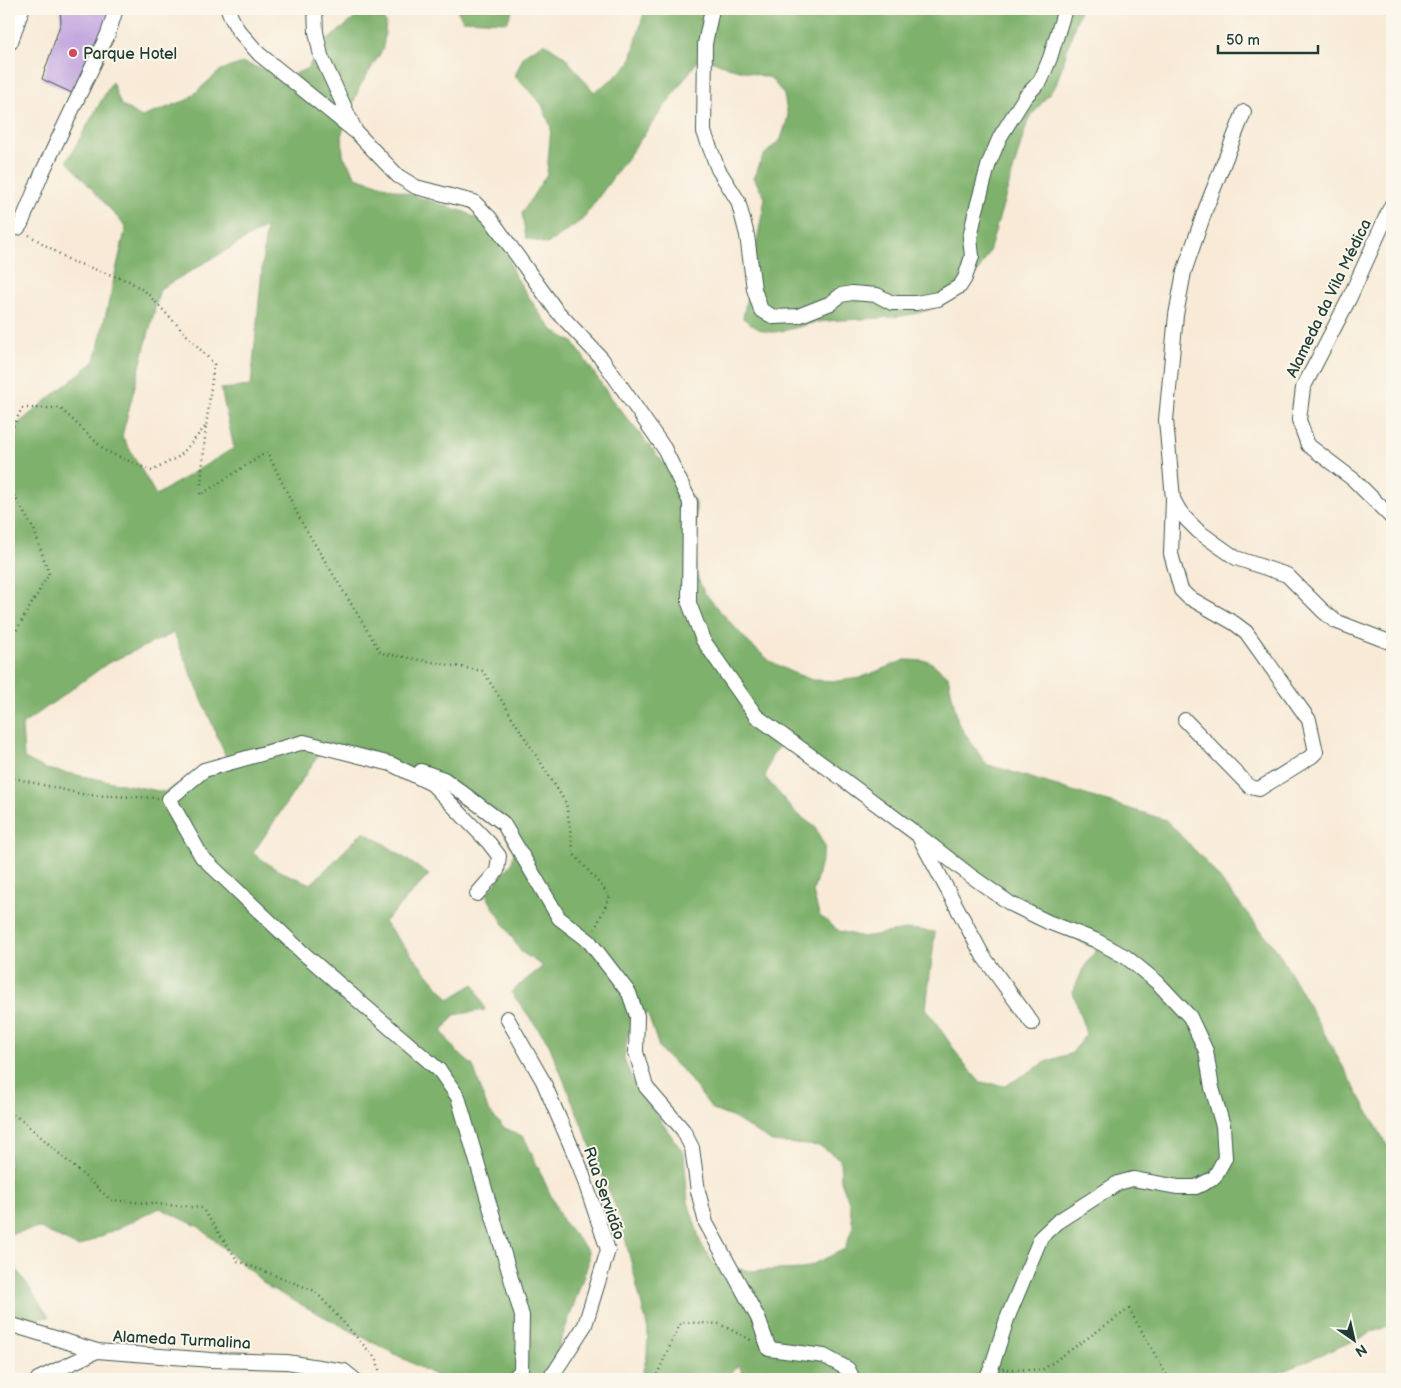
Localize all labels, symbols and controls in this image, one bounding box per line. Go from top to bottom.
scale bar [1218,22,1318,54]
text: 50 m [1226,31,1260,50]
place label: Parque Hotel [83,45,177,64]
marker: Parque Hotel [67,47,79,59]
street label: Alameda da Vila Médica [1283,216,1376,381]
street label: Rua Servidão [579,1144,628,1242]
north arrow [1328,1316,1378,1366]
street label: Alameda Turmalina [113,1327,251,1354]
text: N [1352,1340,1370,1360]

